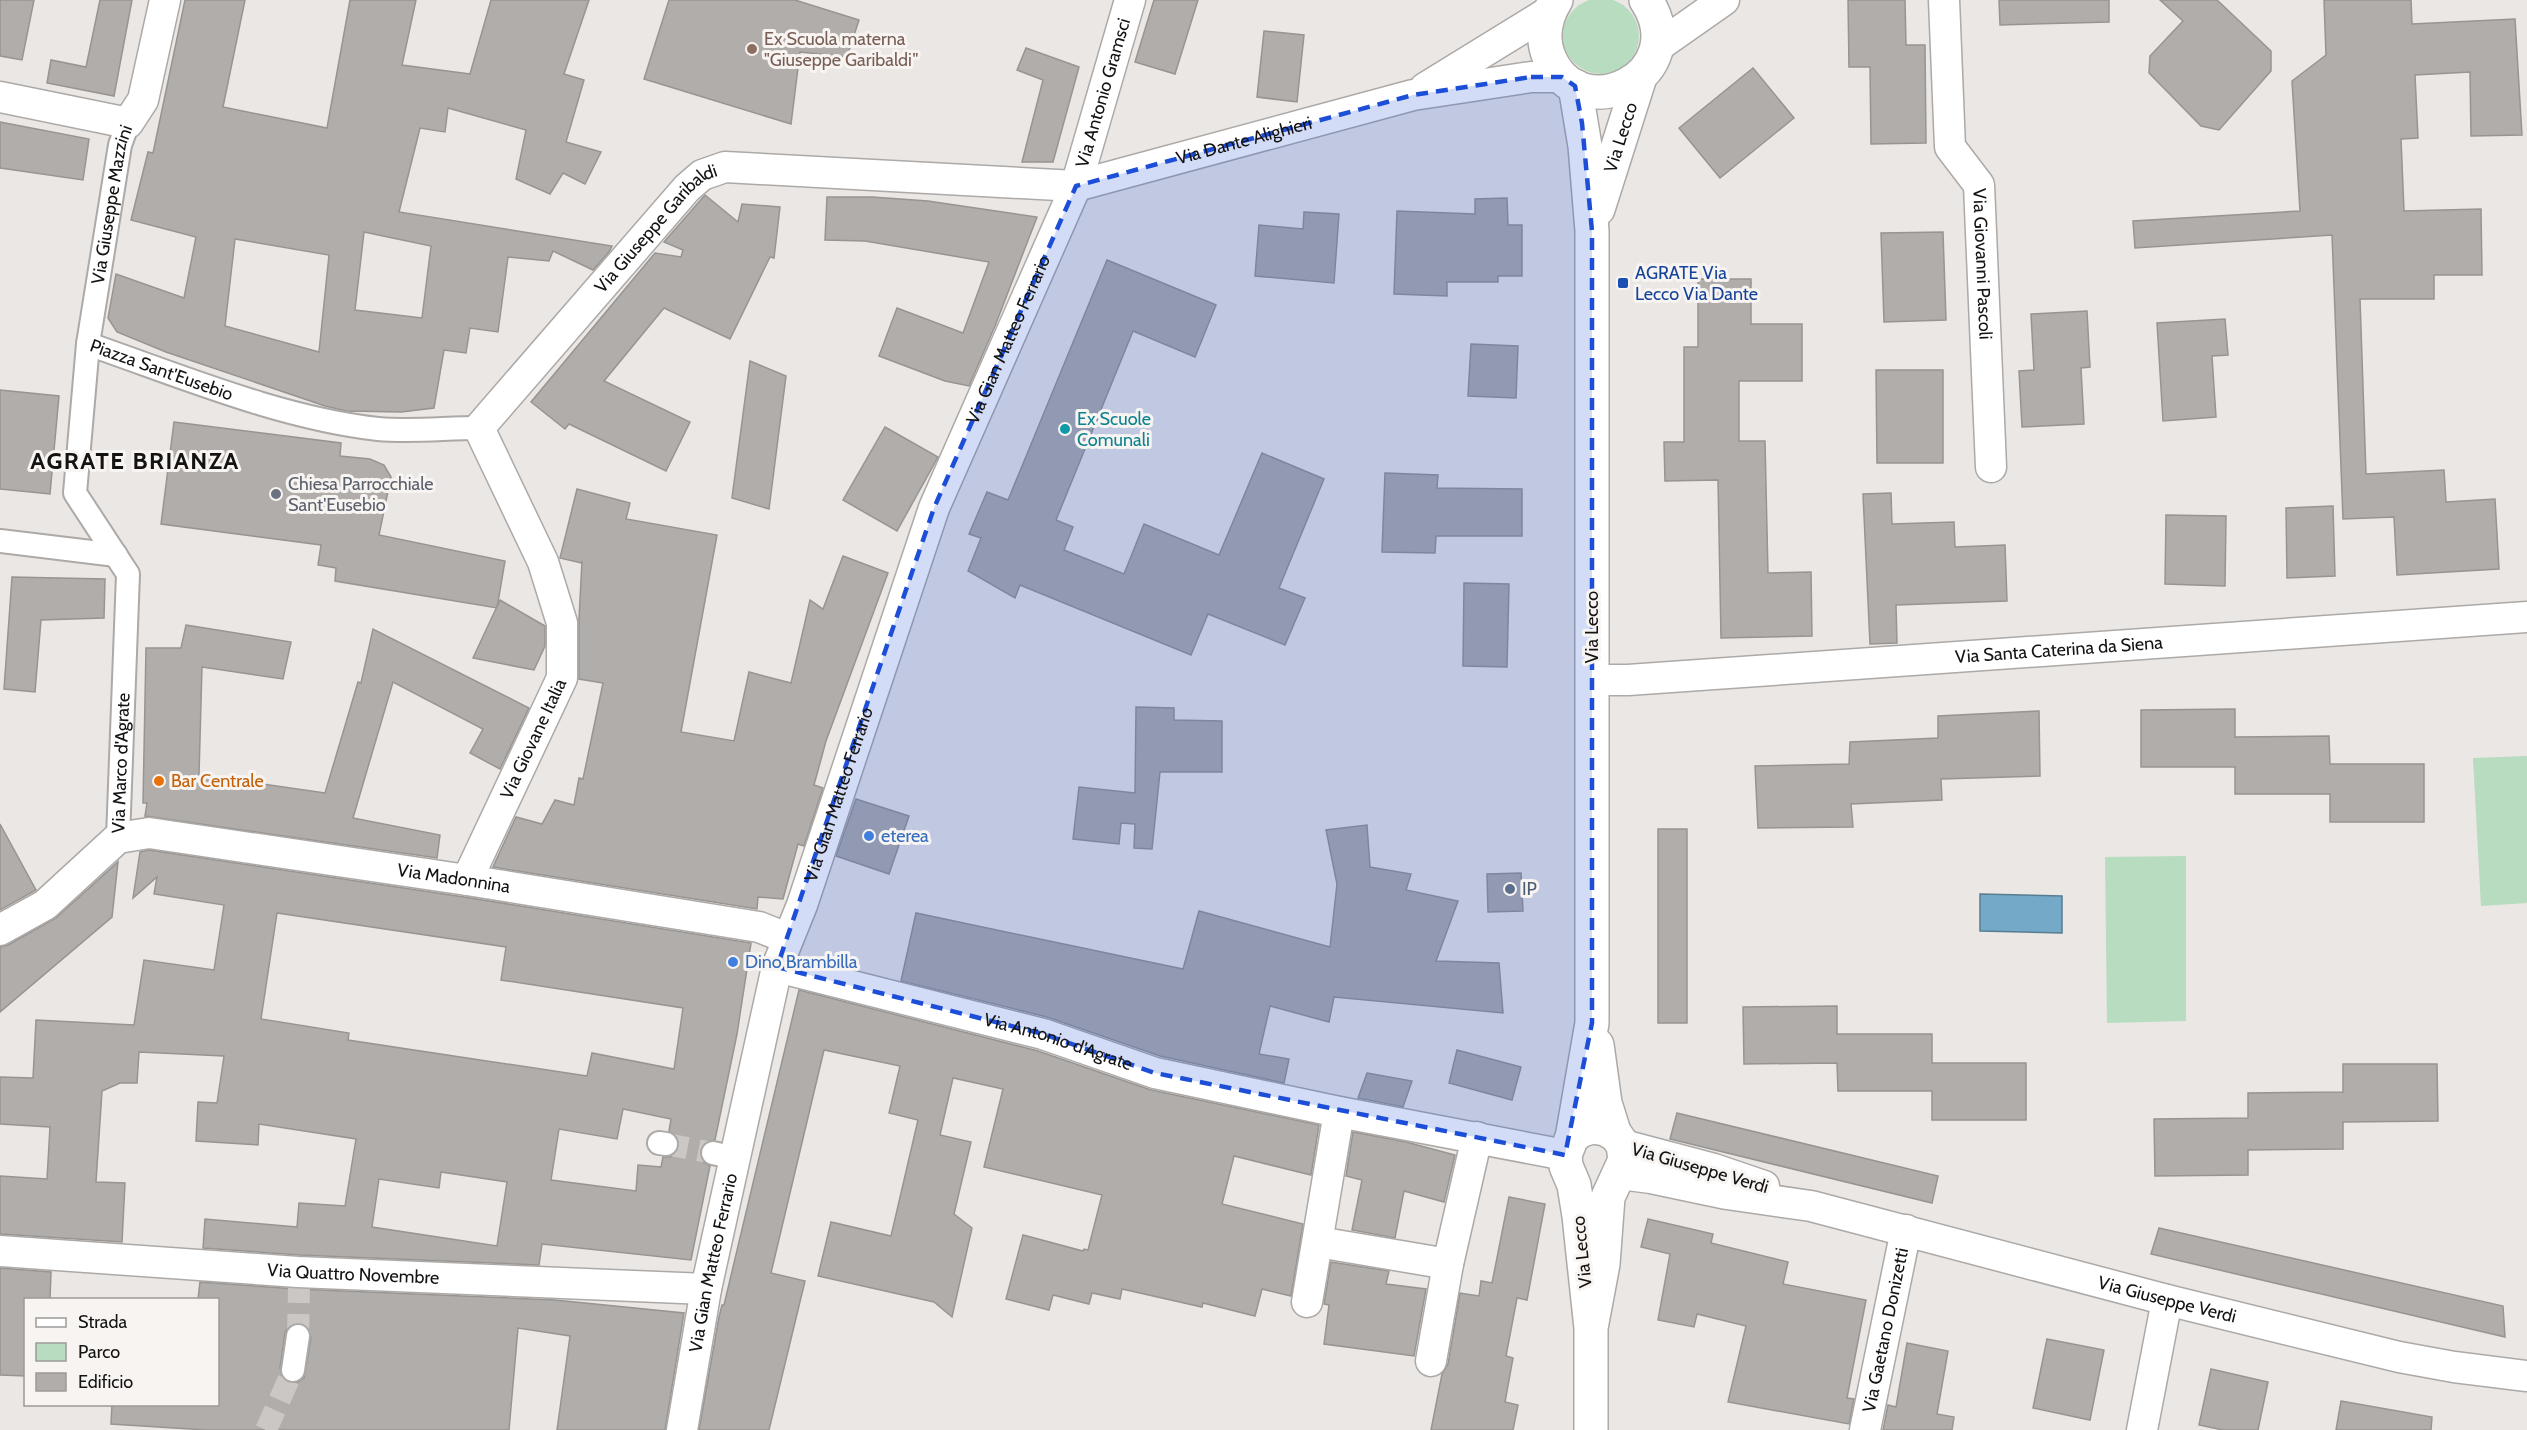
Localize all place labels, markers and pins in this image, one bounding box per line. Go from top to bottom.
place label: Ex Scuola materna "Giuseppe Garibaldi" [764,28,918,71]
marker: Ex Scuola materna "Giuseppe Garibaldi" [745,42,759,56]
place label: AGRATE Via Lecco Via Dante [1635,262,1758,305]
marker: AGRATE Via Lecco Via Dante [1616,276,1630,290]
place label: Ex Scuole Comunali [1077,408,1151,451]
marker: Ex Scuole Comunali [1058,422,1072,436]
place label: Chiesa Parrocchiale Sant'Eusebio [288,473,434,516]
marker: Chiesa Parrocchiale Sant'Eusebio [269,487,283,501]
place label: Bar Centrale [171,770,264,792]
marker: Bar Centrale [152,774,166,788]
place label: eterea [881,825,929,847]
marker: eterea [862,829,876,843]
place label: IP [1522,878,1537,900]
marker: IP [1503,882,1517,896]
place label: Dino Brambilla [745,951,858,973]
marker: Dino Brambilla [726,955,740,969]

